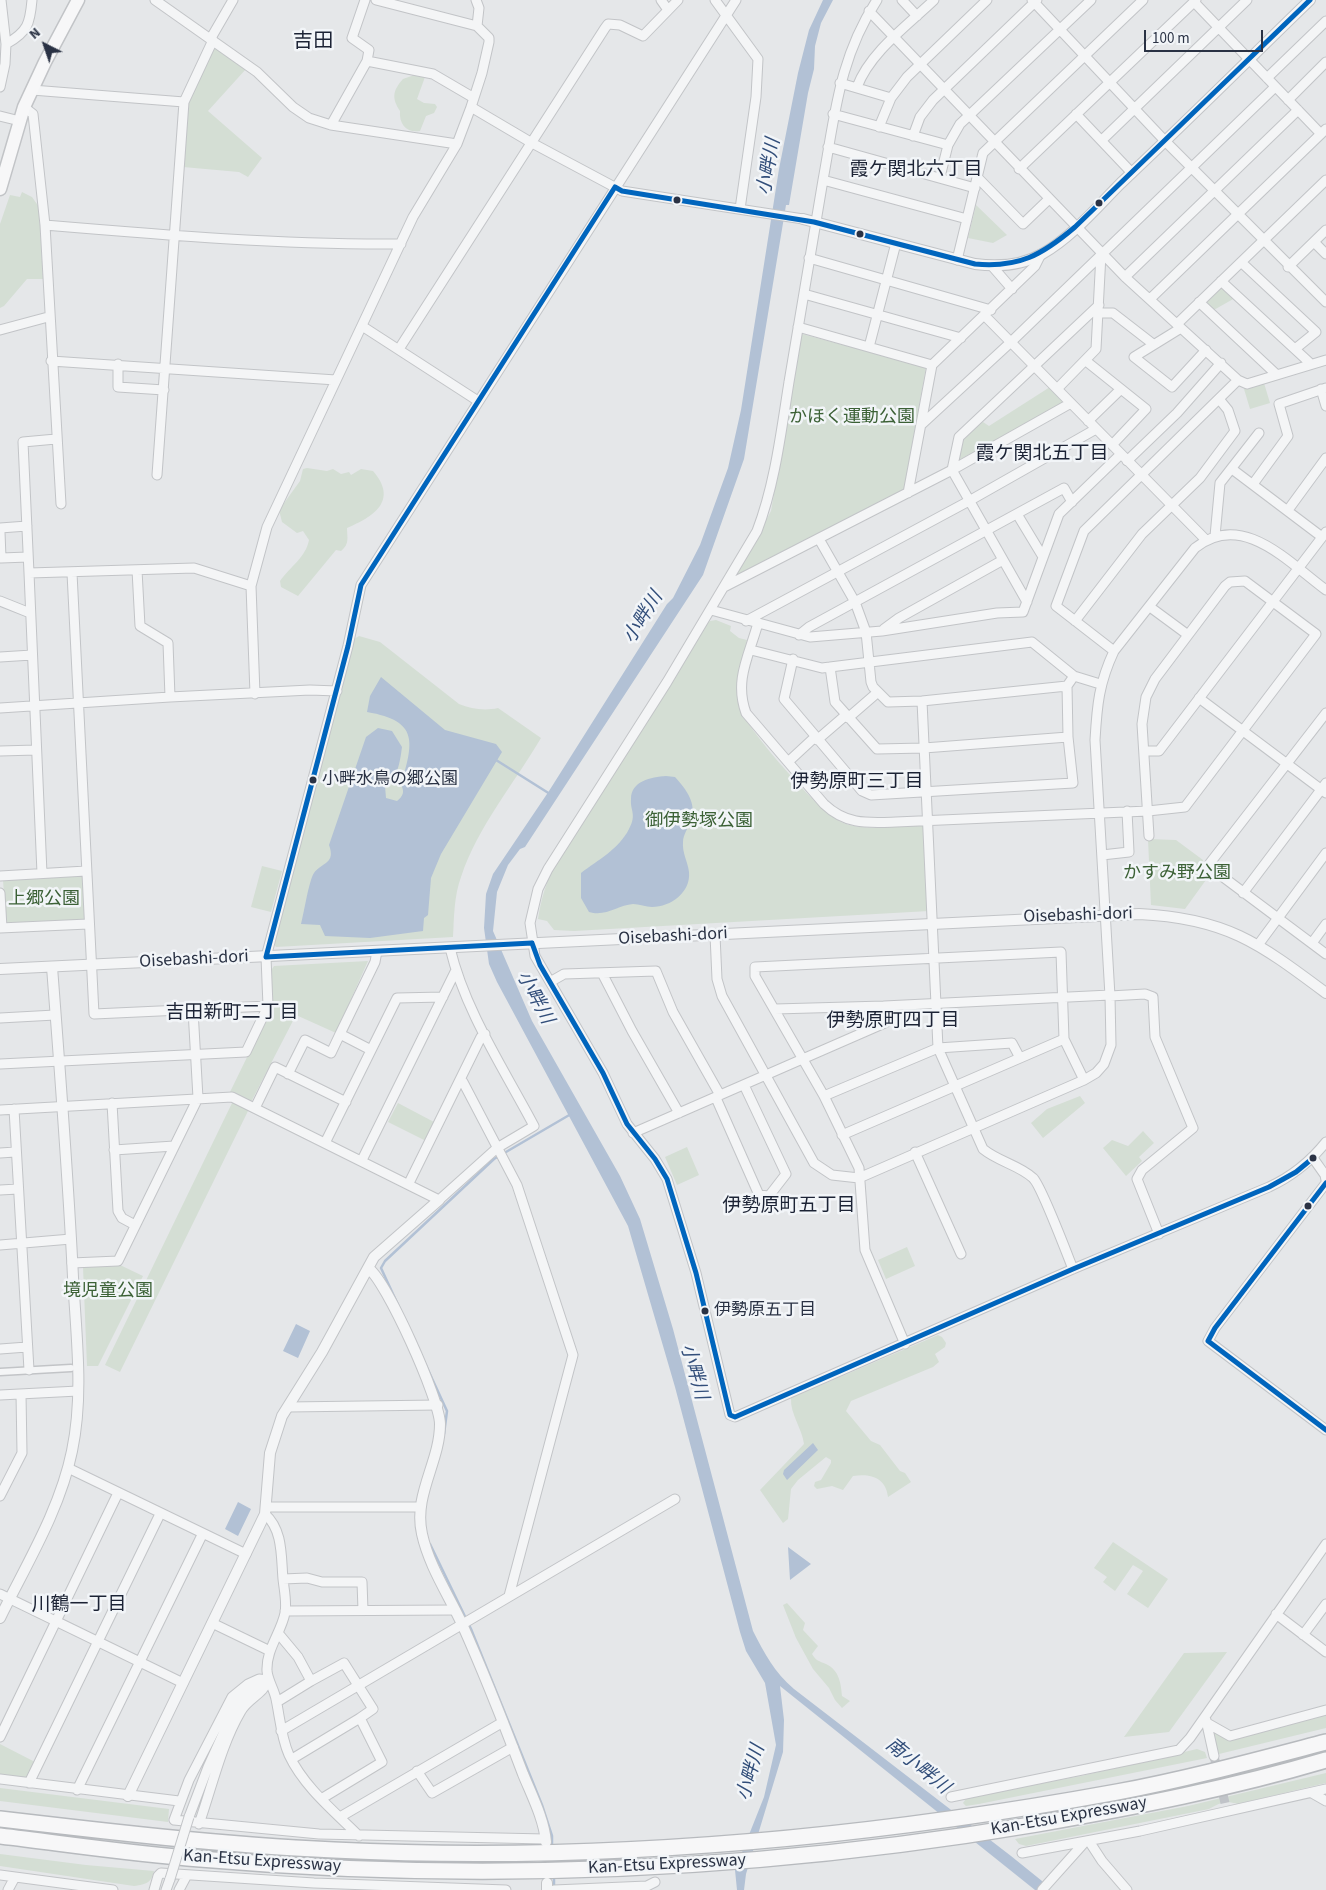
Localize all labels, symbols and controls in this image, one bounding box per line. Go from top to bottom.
north arrow [20,20,70,70]
scale bar [1146,20,1265,52]
text: N [25,23,45,44]
text: 100 m [1152,28,1190,49]
district label: 吉田 [293,31,333,55]
water label: 小畔川 [754,137,786,197]
district label: 霞ケ関北六丁目 [850,160,982,182]
unlabelled marker [672,195,682,205]
unlabelled marker [1094,198,1104,208]
unlabelled marker [855,229,865,239]
park label: かほく運動公園 [789,407,915,429]
district label: 霞ケ関北五丁目 [976,444,1108,466]
water label: 小畔川 [619,588,669,648]
place label: 小畔水鳥の郷公園 [322,770,458,790]
district label: 伊勢原町三丁目 [791,772,923,794]
marker: 小畔水鳥の郷公園 [308,775,318,785]
park label: 御伊勢塚公園 [645,811,753,833]
park label: かすみ野公園 [1123,863,1231,885]
park label: 上郷公園 [8,889,80,911]
street label: Oisebashi-dori [1023,903,1133,929]
street label: Oisebashi-dori [618,923,728,951]
street label: Oisebashi-dori [139,946,249,974]
water label: 小畔川 [511,967,557,1029]
district label: 吉田新町二丁目 [166,1003,298,1025]
district label: 伊勢原町四丁目 [827,1011,959,1033]
unlabelled marker [1308,1153,1318,1163]
district label: 伊勢原町五丁目 [723,1196,855,1218]
unlabelled marker [1303,1201,1313,1211]
park label: 境児童公園 [63,1281,153,1303]
place label: 伊勢原五丁目 [714,1301,816,1321]
marker: 伊勢原五丁目 [700,1306,710,1316]
water label: 小畔川 [674,1341,712,1403]
district label: 川鶴一丁目 [32,1595,126,1617]
water label: 南小畔川 [880,1734,954,1800]
water label: 小畔川 [733,1742,771,1804]
street label: Kan-Etsu Expressway [989,1793,1149,1841]
street label: Kan-Etsu Expressway [182,1846,342,1878]
street label: Kan-Etsu Expressway [587,1850,747,1880]

